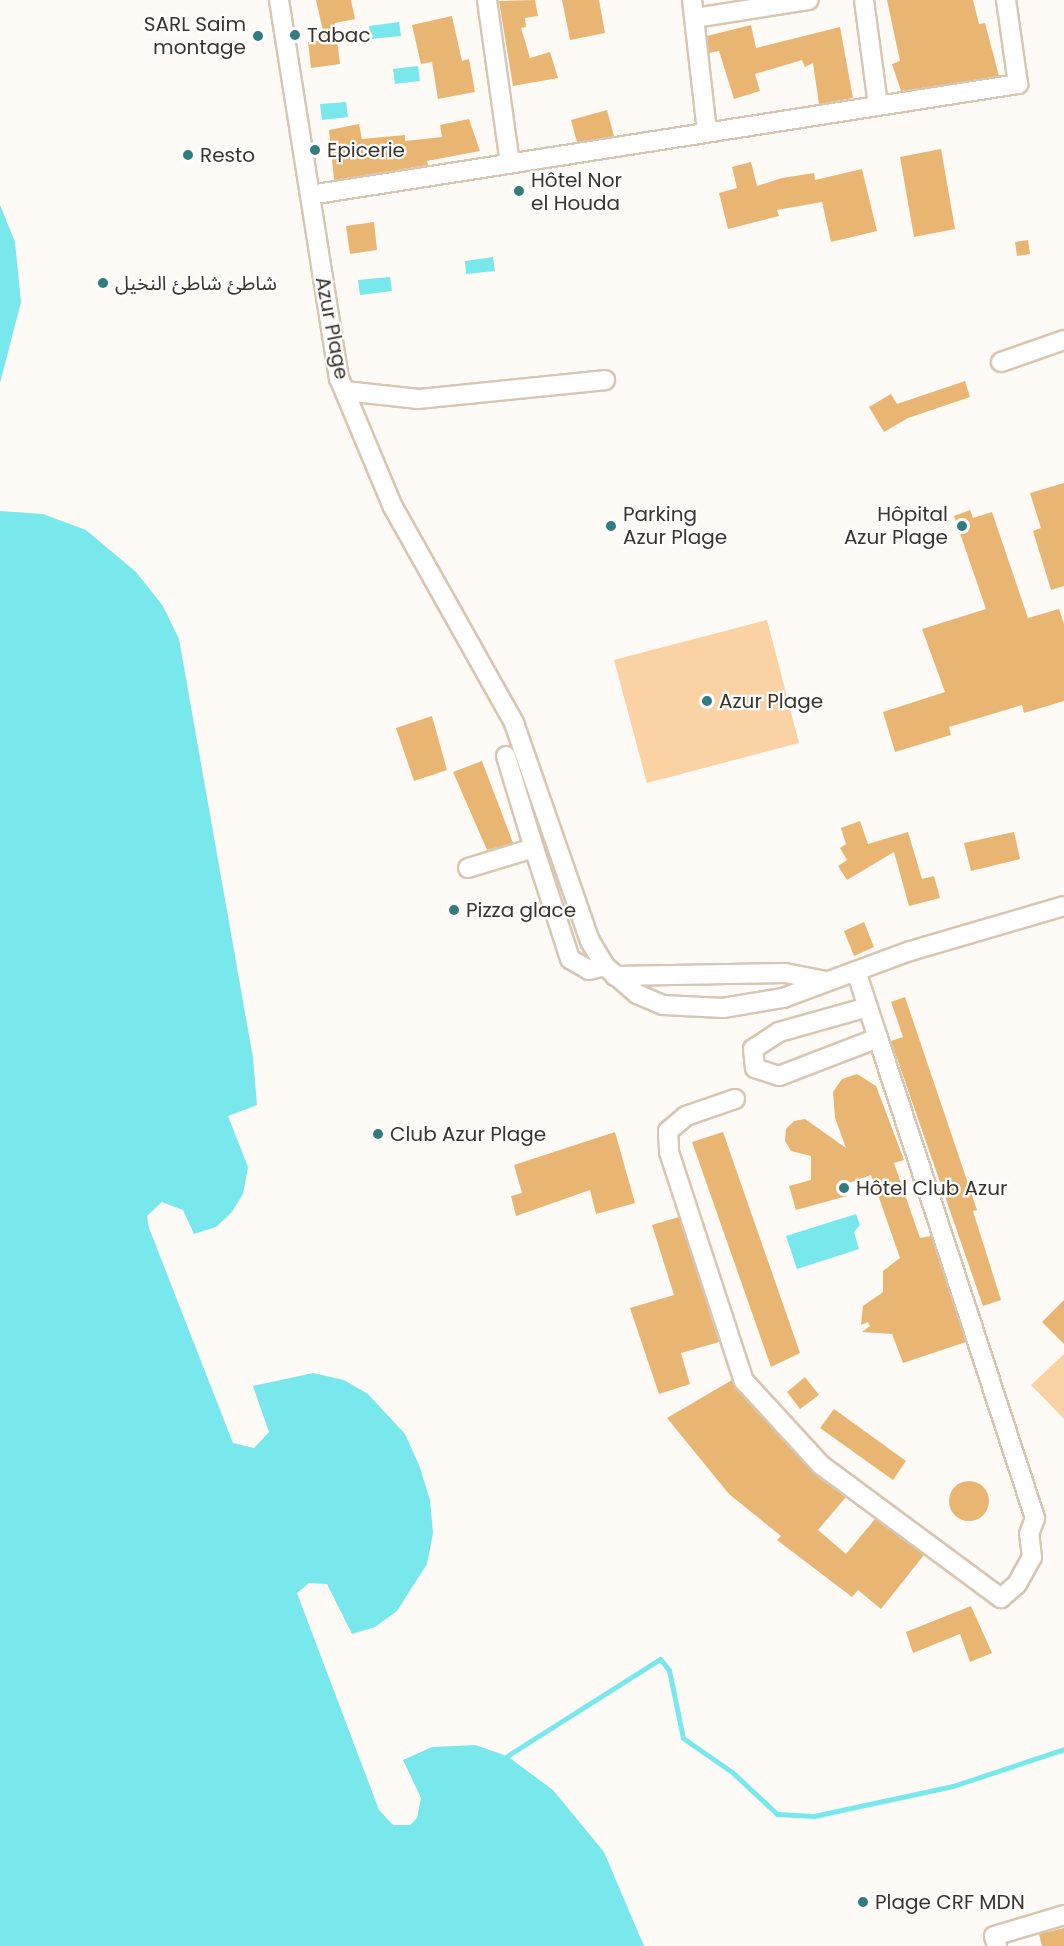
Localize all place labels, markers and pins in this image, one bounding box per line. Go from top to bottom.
place label: SARL Saim montage [144,13,246,60]
place label: Tabac [307,23,371,47]
marker: Tabac [288,28,302,42]
marker: SARL Saim montage [251,29,265,43]
place label: Epicerie [327,138,405,162]
place label: Resto [200,143,255,167]
marker: Epicerie [308,143,322,157]
marker: Resto [181,148,195,162]
place label: Hôtel Nor el Houda [531,168,622,215]
marker: Hôtel Nor el Houda [512,184,526,198]
place label: شاطئ شاطئ النخيل [115,271,277,295]
marker: شاطئ شاطئ النخيل [96,276,110,290]
place label: Parking Azur Plage [623,502,727,549]
place label: Hôpital Azur Plage [844,502,948,549]
marker: Hôpital Azur Plage [953,517,971,535]
marker: Parking Azur Plage [604,519,618,533]
place label: Azur Plage [719,689,823,713]
marker: Azur Plage [700,694,714,708]
place label: Pizza glace [466,898,576,922]
marker: Pizza glace [447,903,461,917]
place label: Club Azur Plage [390,1122,546,1146]
marker: Club Azur Plage [371,1127,385,1141]
place label: Hôtel Club Azur [856,1176,1007,1200]
marker: Hôtel Club Azur [837,1181,851,1195]
place label: Plage CRF MDN [875,1890,1025,1914]
marker: Plage CRF MDN [856,1895,870,1909]

